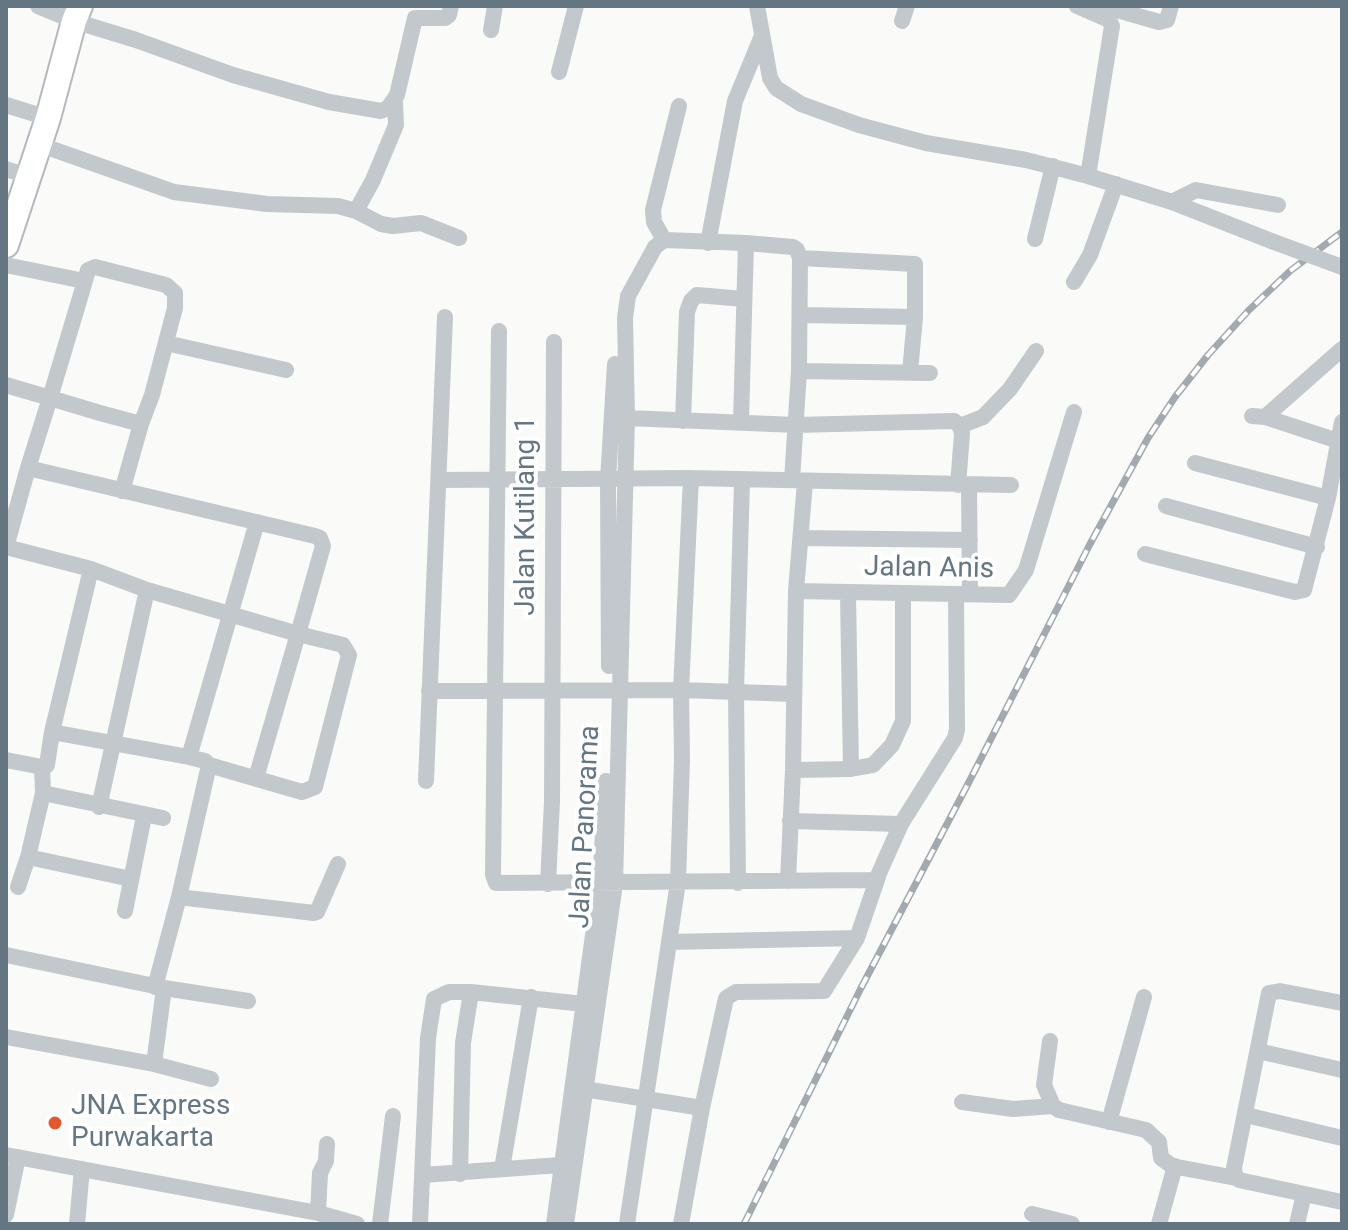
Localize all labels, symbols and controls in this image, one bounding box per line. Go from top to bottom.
street label: Jalan Kutilang 1 [510,416,544,616]
street label: Jalan Anis [864,551,994,587]
street label: Jalan Panorama [564,725,608,929]
place label: JNA Express Purwakarta [71,1090,230,1156]
marker: JNA Express Purwakarta [46,1114,64,1132]

